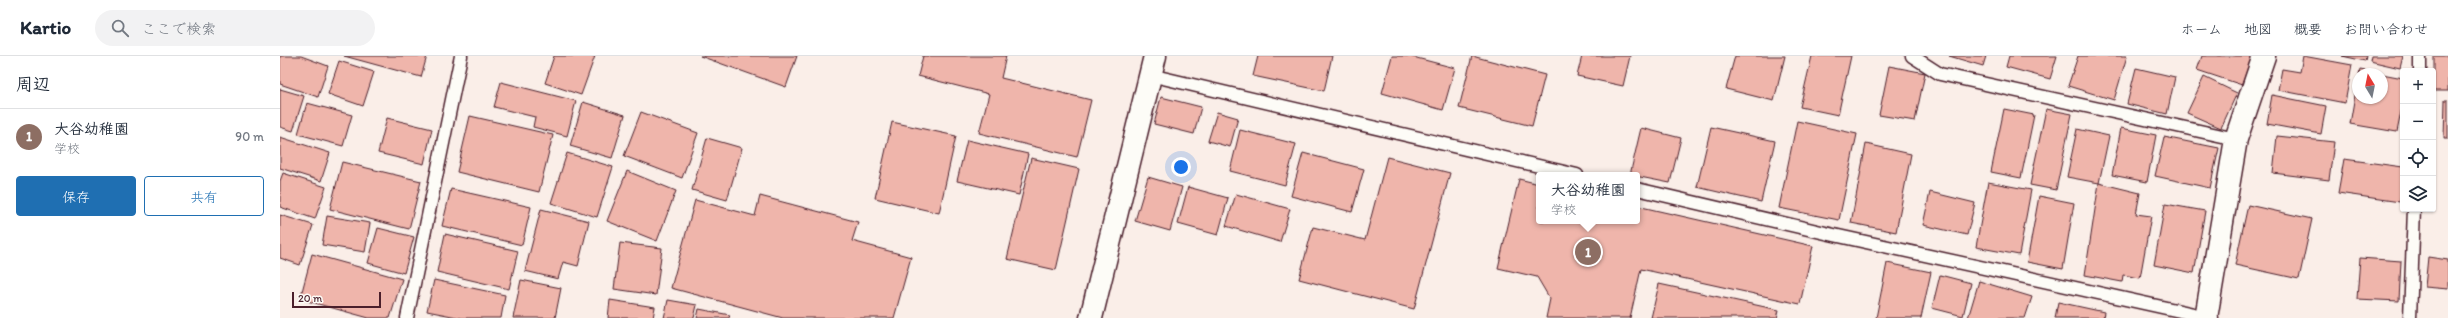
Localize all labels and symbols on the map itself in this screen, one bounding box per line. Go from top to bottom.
north arrow [2352,68,2388,104]
your location [1171,157,1191,177]
pin: 1 [1575,237,1601,267]
scale bar [292,290,381,309]

